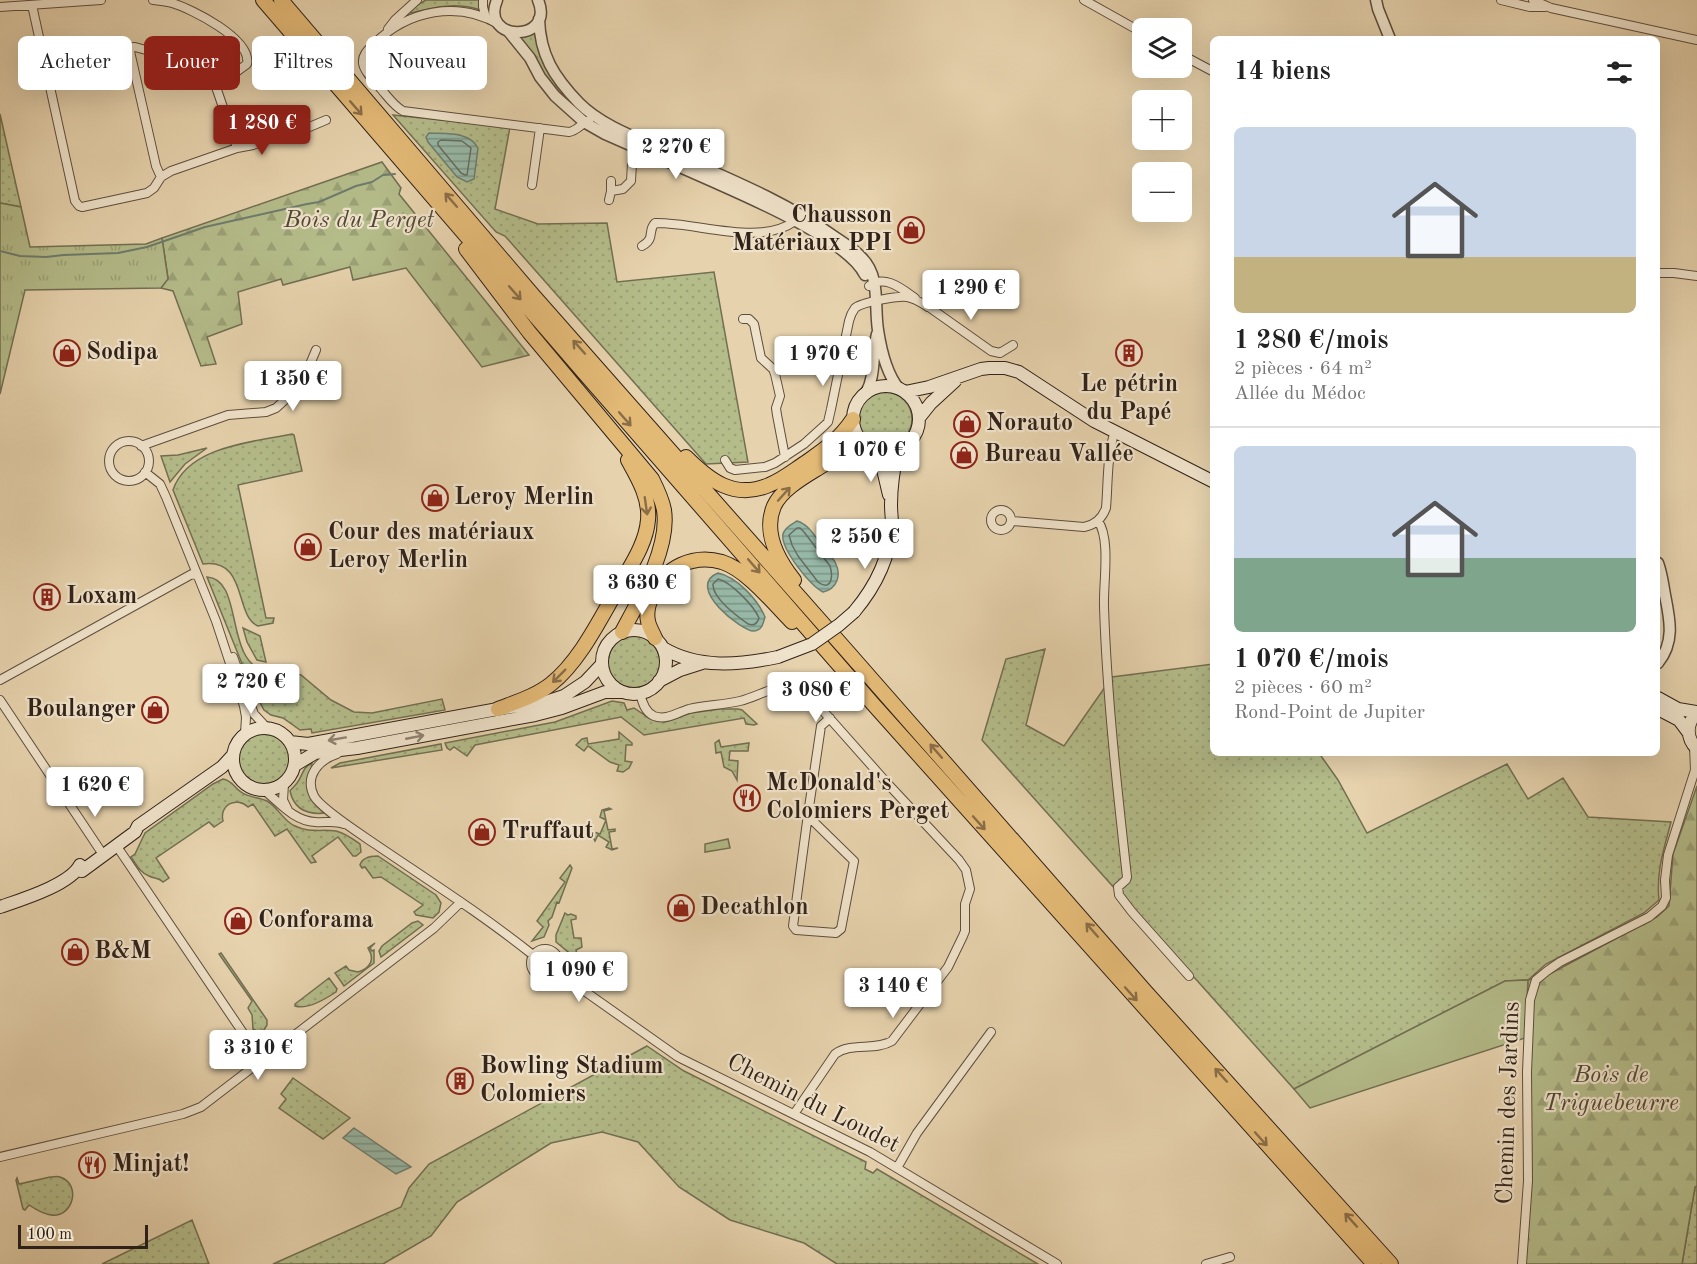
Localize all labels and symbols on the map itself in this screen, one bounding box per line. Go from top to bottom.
one-way arrow [349,100,363,115]
pin: 1 280 € [207,105,317,156]
pin: 2 270 € [621,129,731,180]
one-way arrow [444,193,458,208]
place label: Chausson Matériaux PPI [732,204,892,256]
park label: Bois du Perget [283,209,435,233]
shop icon: Chausson Matériaux PPI [896,215,926,245]
pin: 1 290 € [916,270,1026,321]
one-way arrow [508,285,522,300]
pin: 1 970 € [768,336,878,387]
shop icon: Sodipa [52,338,82,368]
building icon: Le pétrin du Papé [1114,338,1144,368]
one-way arrow [572,340,586,355]
place label: Sodipa [86,341,158,365]
pin: 1 350 € [238,361,348,412]
place label: Le pétrin du Papé [1080,373,1178,425]
shop icon: Norauto [952,409,982,439]
one-way arrow [618,411,632,426]
place label: Norauto [986,412,1073,436]
pin: 1 070 € [816,432,926,483]
shop icon: Bureau Vallée [949,440,979,470]
place label: Bureau Vallée [984,443,1134,467]
shop icon: Leroy Merlin [420,483,450,513]
place label: Leroy Merlin [454,486,594,510]
one-way arrow [777,487,791,502]
one-way arrow [641,496,652,515]
pin: 2 550 € [810,519,920,570]
place label: Cour des matériaux Leroy Merlin [328,521,534,573]
shop icon: Cour des matériaux Leroy Merlin [293,532,323,562]
one-way arrow [747,558,761,573]
pin: 3 630 € [587,565,697,616]
building icon: Loxam [32,582,62,612]
place label: Loxam [66,585,137,609]
pin: 2 720 € [196,664,306,715]
one-way arrow [552,668,567,683]
pin: 3 080 € [761,672,871,723]
shop icon: Boulanger [140,695,170,725]
place label: Boulanger [26,698,136,722]
one-way arrow [404,731,424,742]
one-way arrow [327,734,347,745]
one-way arrow [929,743,942,759]
pin: 1 620 € [40,767,150,818]
place label: McDonald's Colomiers Perget [766,772,949,824]
restaurant icon: McDonald's Colomiers Perget [732,783,762,813]
one-way arrow [972,815,986,830]
shop icon: Truffaut [467,817,497,847]
place label: Truffaut [502,820,594,844]
shop icon: Decathlon [666,893,696,923]
place label: Decathlon [700,896,809,920]
shop icon: Conforama [223,906,253,936]
place label: Conforama [258,909,374,933]
one-way arrow [1085,923,1099,938]
shop icon: B&M [60,937,90,967]
place label: B&M [94,940,151,964]
pin: 1 090 € [524,952,634,1003]
pin: 3 140 € [838,968,948,1019]
one-way arrow [1124,986,1138,1001]
street label: Chemin des Jardins [1493,1001,1525,1205]
pin: 3 310 € [203,1030,313,1081]
street label: Chemin du Loudet [723,1050,903,1158]
place label: Bowling Stadium Colomiers [480,1055,663,1107]
park label: Bois de Triguebeurre [1543,1064,1679,1116]
building icon: Bowling Stadium Colomiers [445,1066,475,1096]
one-way arrow [1214,1068,1228,1083]
one-way arrow [1254,1131,1268,1146]
restaurant icon: Minjat! [77,1150,107,1180]
place label: Minjat! [112,1153,189,1177]
one-way arrow [1344,1213,1359,1228]
scale bar [18,1222,148,1250]

